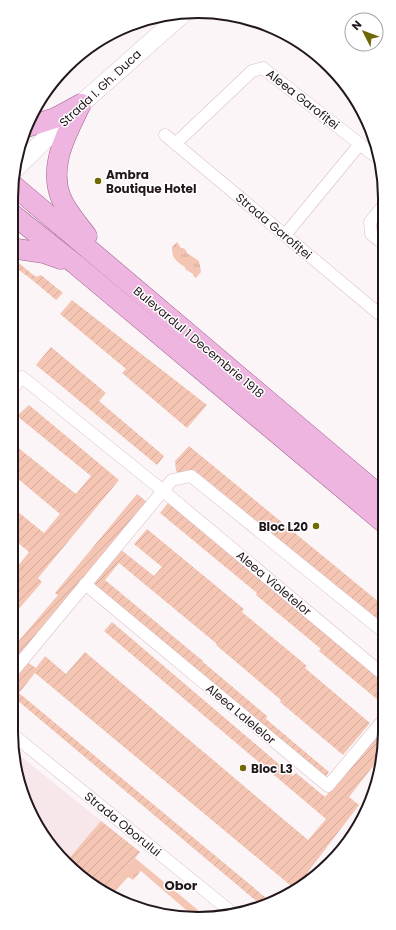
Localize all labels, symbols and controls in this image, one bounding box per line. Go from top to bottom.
north arrow [344,12,384,52]
text: N [348,17,365,34]
street label: Strada I. Gh. Duca [55,45,145,131]
street label: Aleea Garofiței [263,65,343,133]
place label: Ambra Boutique Hotel [106,166,196,197]
marker: Ambra Boutique Hotel [93,176,103,186]
street label: Strada Garofiței [232,189,316,263]
street label: Bulevardul 1 Decembrie 1918 [130,282,268,402]
place label: Bloc L20 [259,518,308,535]
marker: Bloc L20 [311,521,321,531]
street label: Aleea Violetelor [233,547,316,620]
street label: Aleea Lalelelor [202,680,280,749]
place label: Bloc L3 [251,760,293,777]
marker: Bloc L3 [238,763,248,773]
street label: Strada Oborului [81,788,165,860]
district label: Obor [165,876,198,895]

